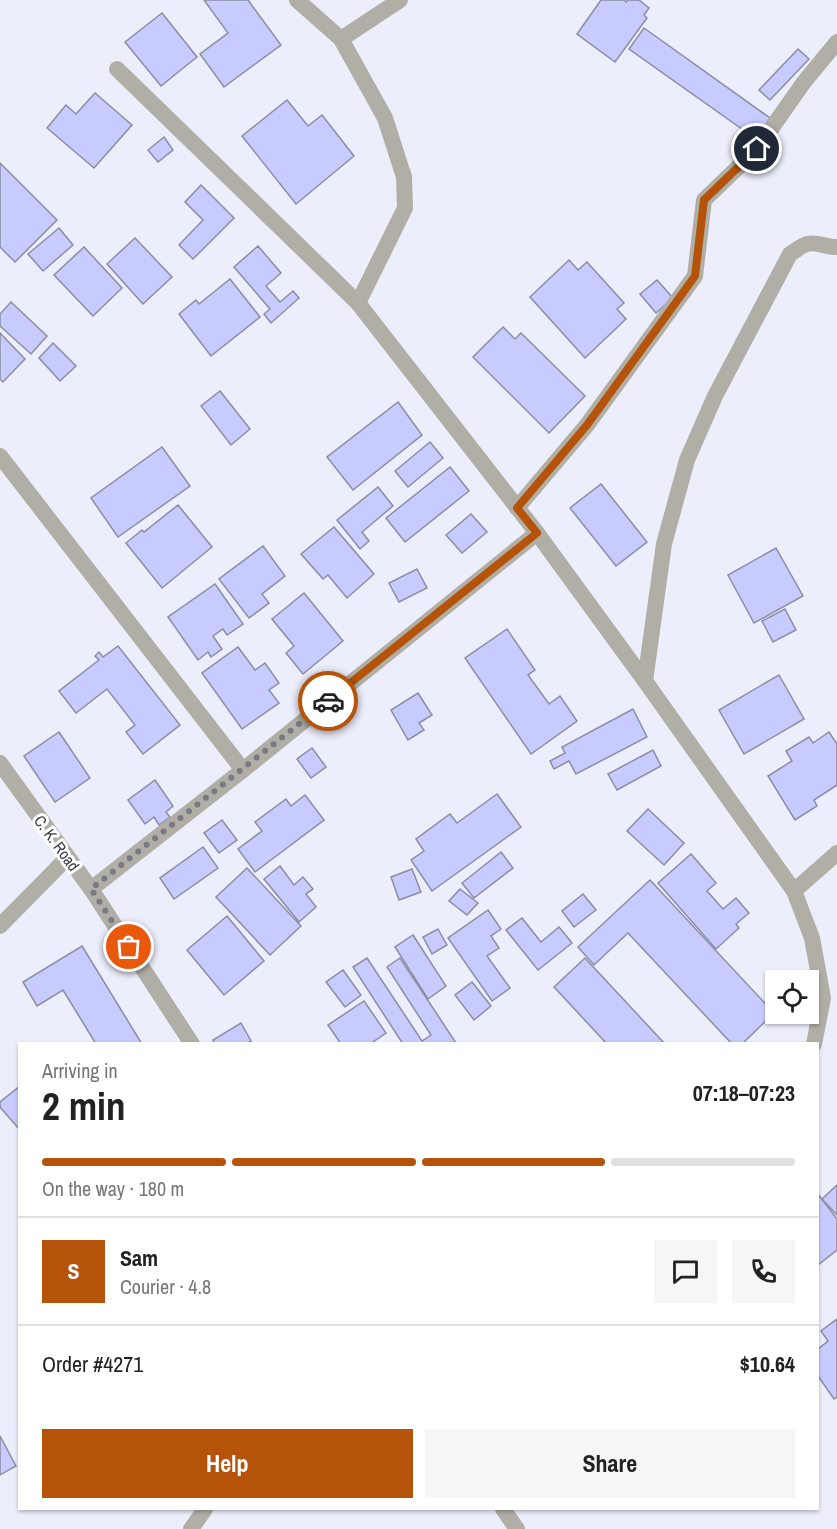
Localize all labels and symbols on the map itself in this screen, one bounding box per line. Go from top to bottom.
pin [731,123,782,174]
courier [298,671,358,731]
street label: C. K. Road [29,811,85,875]
pin [103,921,154,972]

